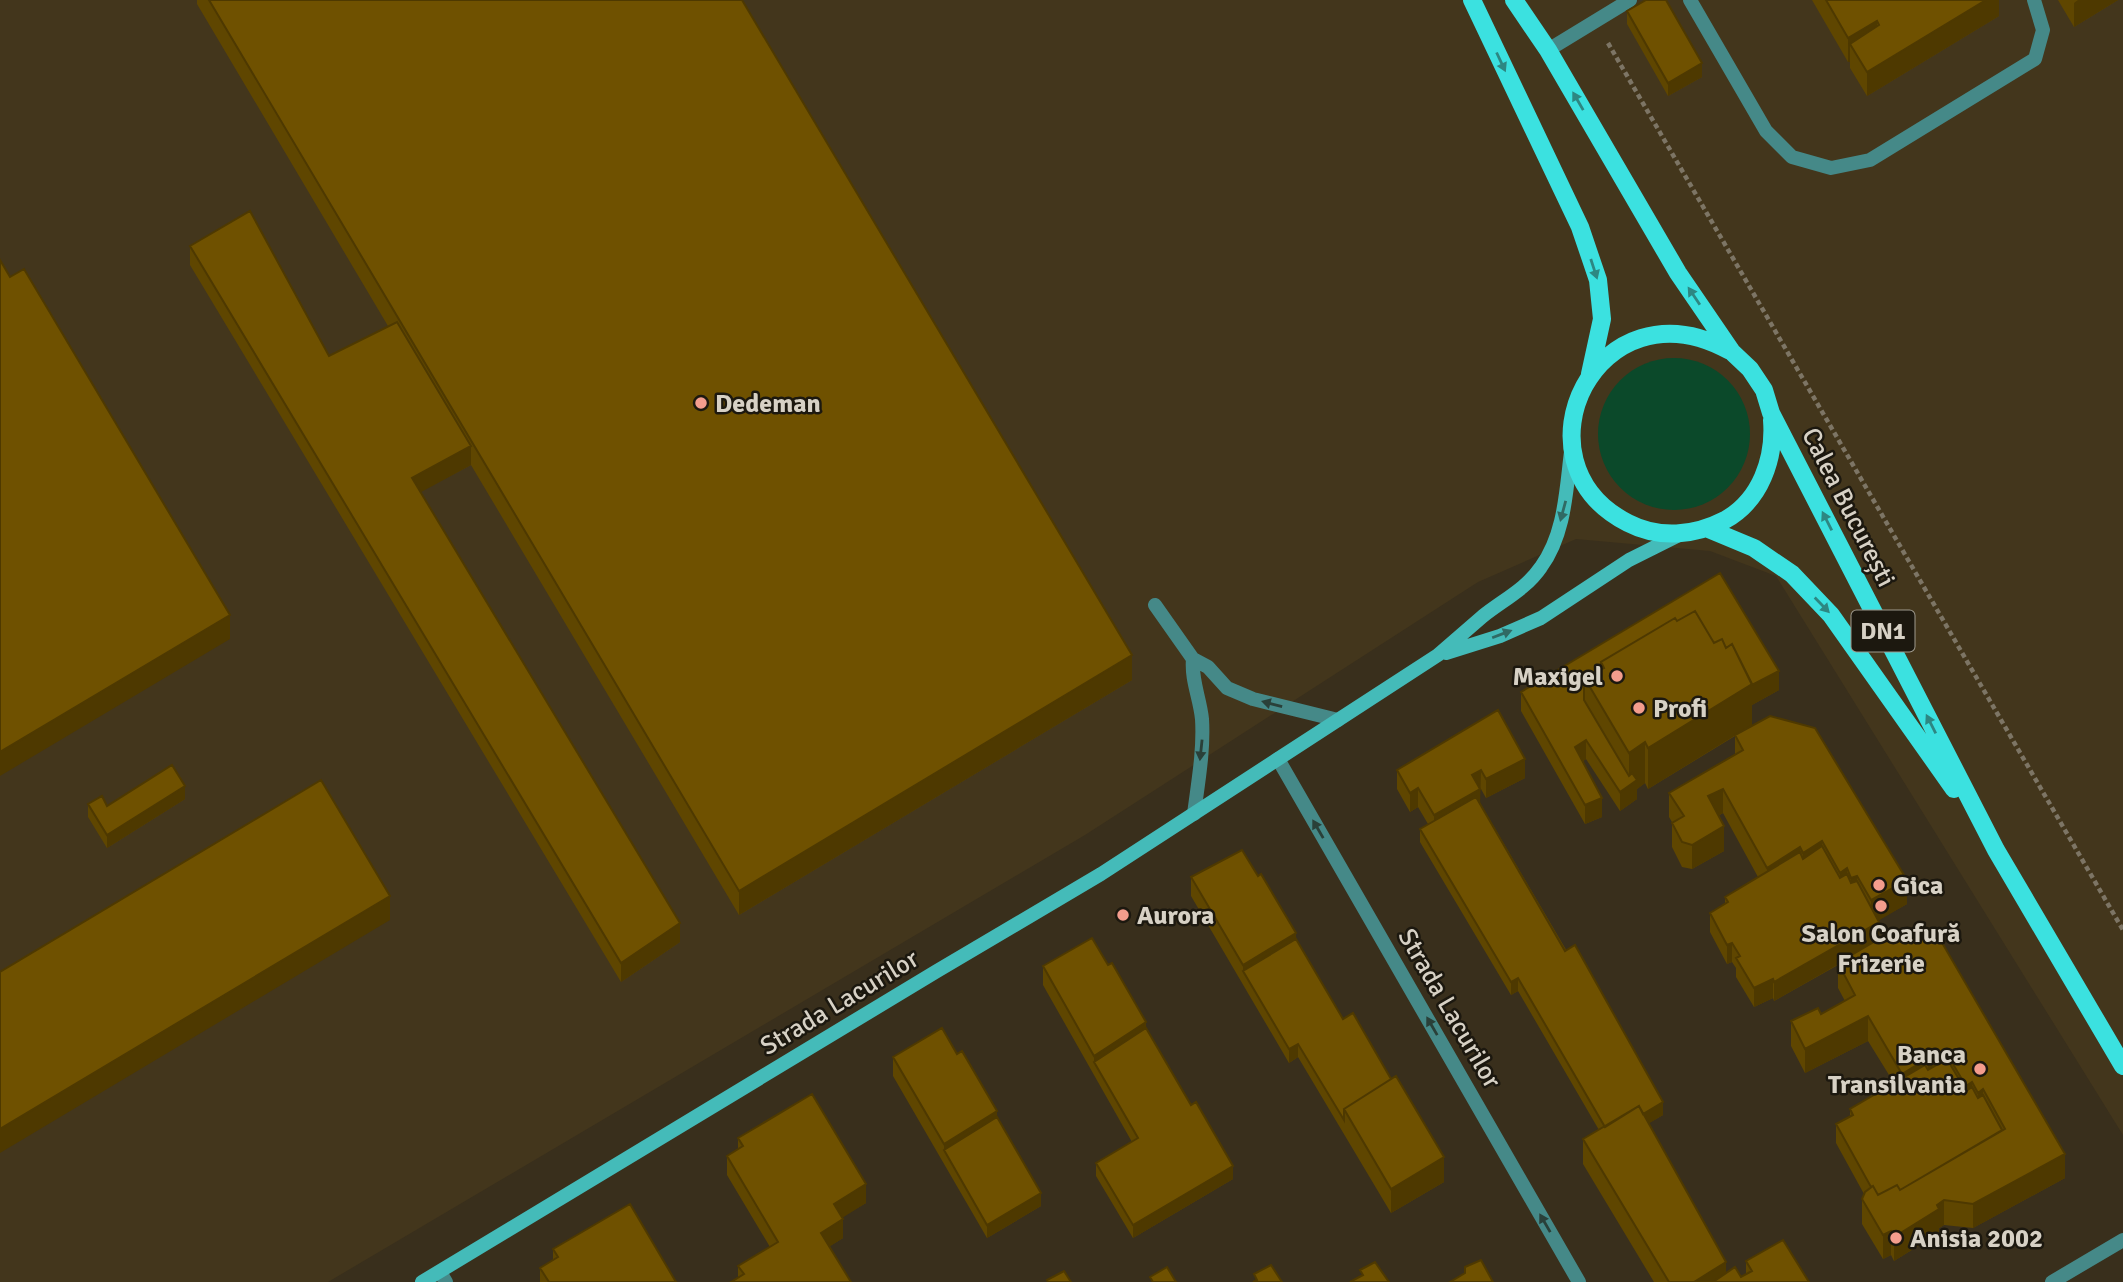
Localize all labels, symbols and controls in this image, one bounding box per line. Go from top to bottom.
one-way arrow [1496,52,1507,72]
one-way arrow [1571,91,1584,110]
one-way arrow [1589,259,1600,280]
one-way arrow [1687,287,1701,305]
place label: Dedeman [715,388,821,420]
marker: Dedeman [693,395,709,411]
street label: Calea București [1794,423,1902,592]
one-way arrow [1557,501,1568,523]
one-way arrow [1821,511,1833,531]
one-way arrow [1814,596,1830,613]
road number: DN1 [1852,610,1914,652]
one-way arrow [1492,628,1513,639]
place label: Maxigel [1513,661,1603,693]
marker: Maxigel [1609,668,1625,684]
place label: Profi [1653,693,1707,725]
one-way arrow [1261,698,1282,708]
marker: Profi [1631,700,1647,716]
one-way arrow [1925,714,1936,734]
one-way arrow [1195,739,1206,761]
one-way arrow [1312,819,1324,838]
place label: Gica [1893,870,1943,902]
marker: Gica [1871,877,1887,893]
marker: Salon Coafură Frizerie [1873,898,1889,914]
place label: Aurora [1137,900,1214,932]
marker: Aurora [1115,907,1131,923]
place label: Salon Coafură Frizerie [1802,918,1960,980]
street label: Strada Lacurilor [1391,923,1508,1094]
street label: Strada Lacurilor [755,943,925,1063]
one-way arrow [1426,1016,1438,1035]
place label: Banca Transilvania [1828,1039,1966,1101]
marker: Banca Transilvania [1972,1061,1988,1077]
one-way arrow [1539,1213,1551,1232]
place label: Anisia 2002 [1910,1223,2043,1255]
marker: Anisia 2002 [1888,1230,1904,1246]

